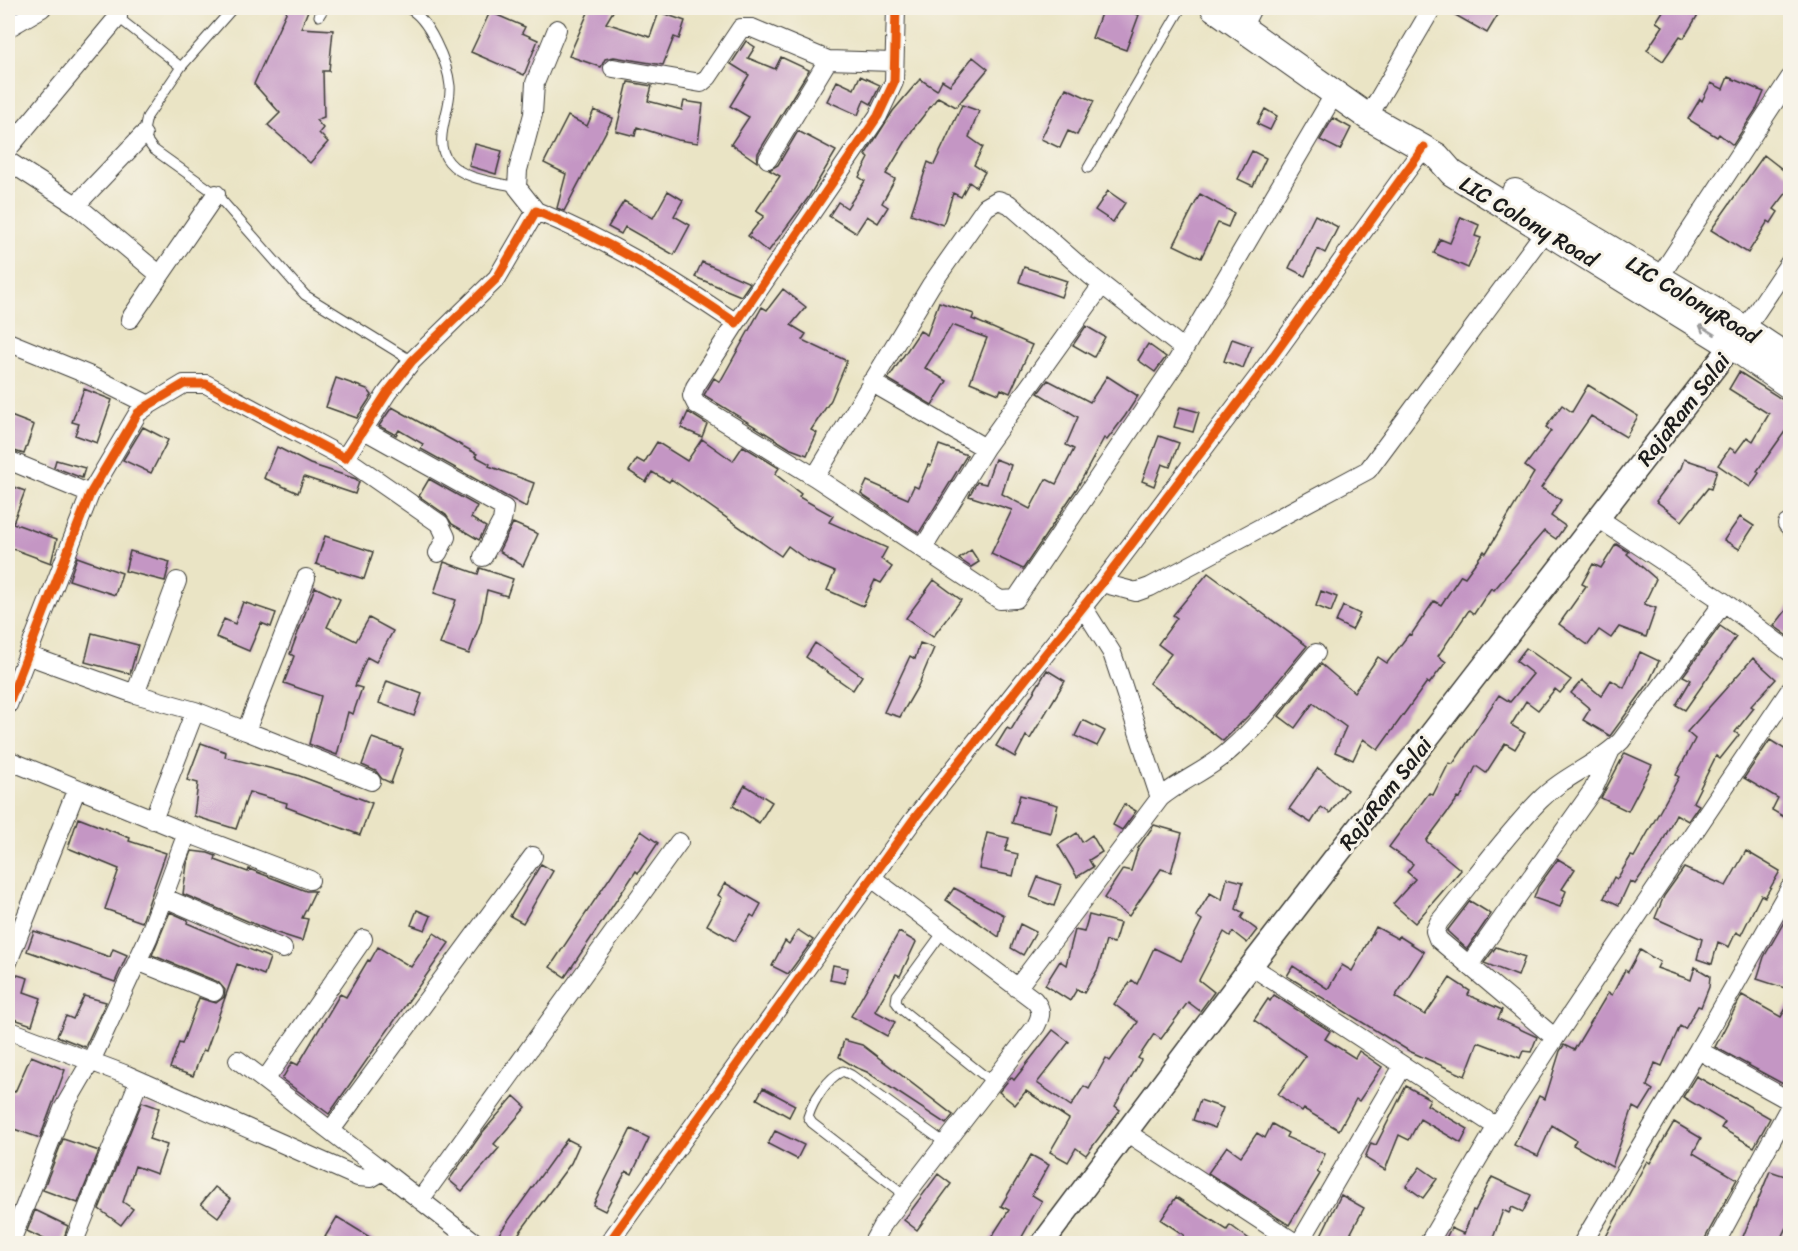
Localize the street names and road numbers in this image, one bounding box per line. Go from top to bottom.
street label: LIC Colony Road [1452,165,1607,279]
street label: LIC ColonyRoad [1618,244,1768,356]
street label: RajaRam Salai [1626,343,1741,475]
street label: RajaRam Salai [1328,727,1443,859]

